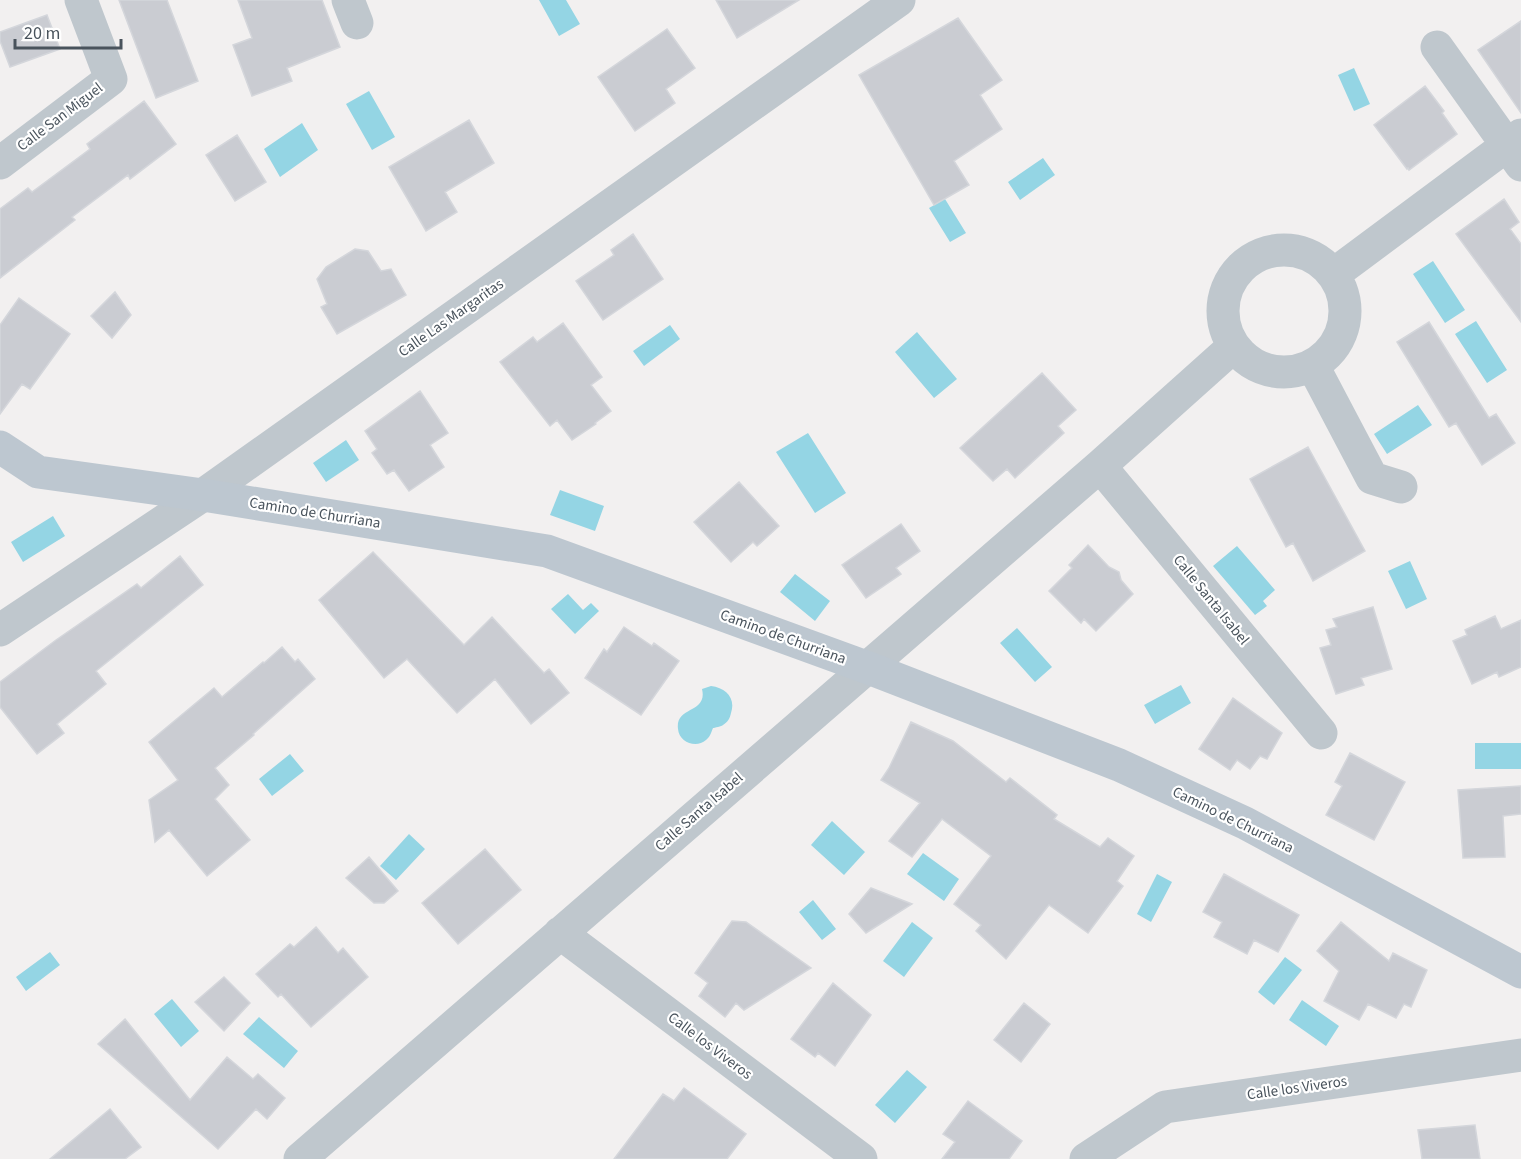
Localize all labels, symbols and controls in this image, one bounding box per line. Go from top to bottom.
scale bar [15,12,122,50]
text: 20 m [24,21,60,46]
street label: Calle San Miguel [13,78,107,156]
street label: Calle Las Margaritas [394,274,508,362]
street label: Camino de Churriana [248,492,382,534]
street label: Calle Santa Isabel [1168,550,1254,650]
street label: Camino de Churriana [717,604,849,670]
street label: Calle Santa Isabel [650,768,748,856]
street label: Camino de Churriana [1169,781,1297,859]
street label: Calle los Viveros [663,1007,757,1085]
street label: Calle los Viveros [1246,1071,1348,1105]

